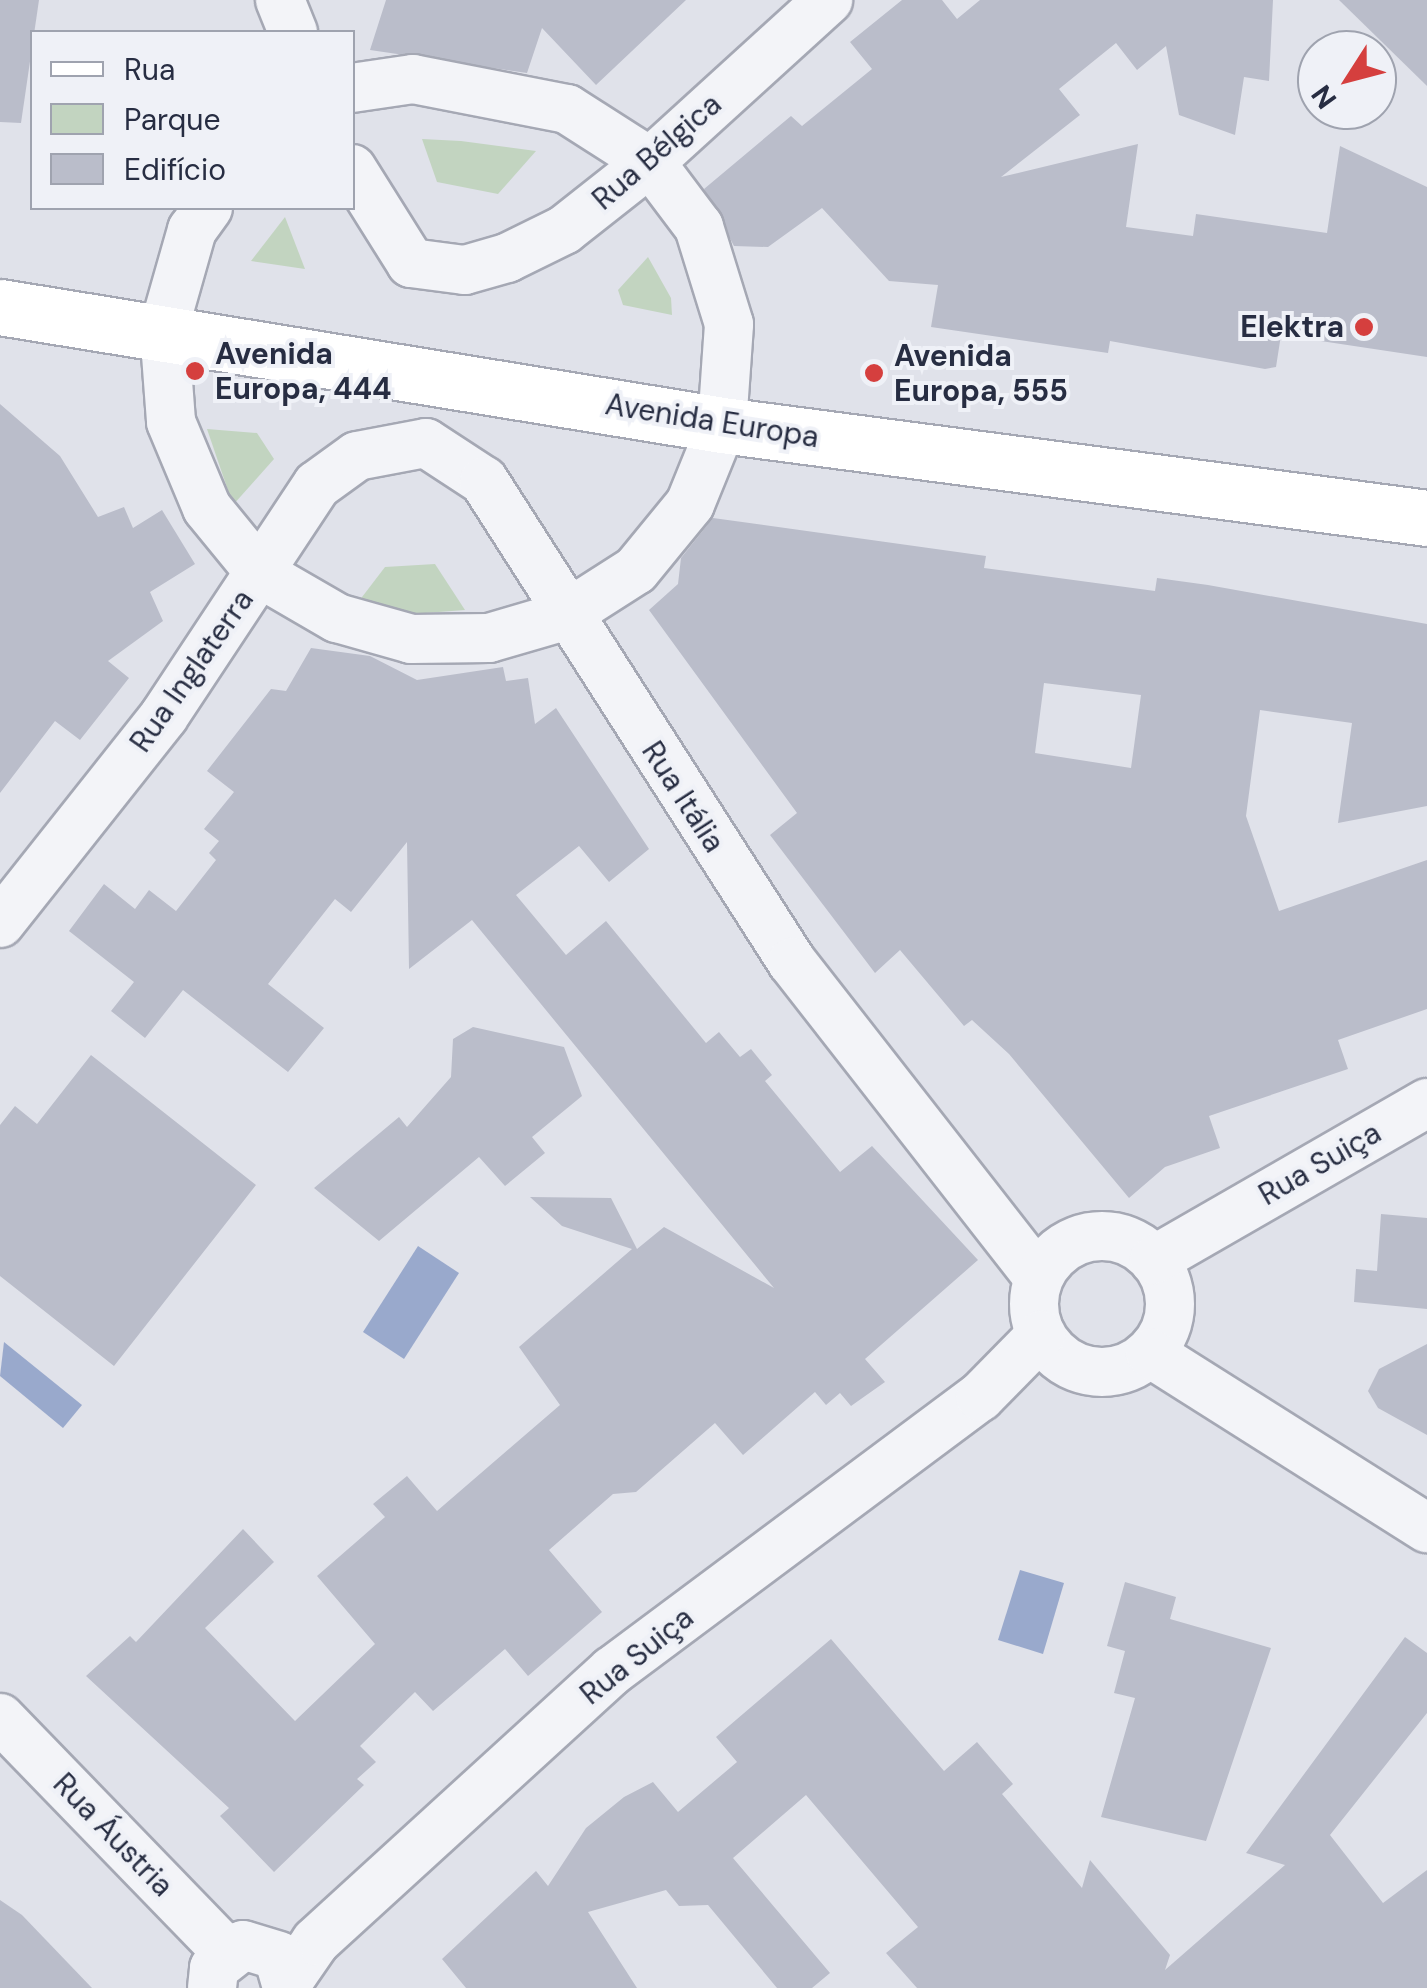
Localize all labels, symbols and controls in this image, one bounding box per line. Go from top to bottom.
legend [30,30,355,210]
north arrow [1297,30,1397,130]
text: Rua [124,50,175,89]
text: N [1303,78,1345,116]
street label: Rua Bélgica [585,86,729,218]
text: Parque [124,100,221,139]
text: Edifício [124,150,226,189]
place label: Elektra [1240,309,1344,345]
marker: Elektra [1353,316,1375,338]
place label: Avenida Europa, 444 [215,336,391,406]
place label: Avenida Europa, 555 [894,338,1068,408]
marker: Avenida Europa, 444 [184,360,206,382]
marker: Avenida Europa, 555 [863,362,885,384]
street label: Avenida Europa [603,386,821,456]
street label: Rua Inglaterra [123,583,261,759]
street label: Rua Itália [634,735,732,859]
street label: Rua Suiça [1253,1115,1387,1213]
street label: Rua Suiça [573,1600,701,1712]
street label: Rua Áustria [46,1766,180,1904]

